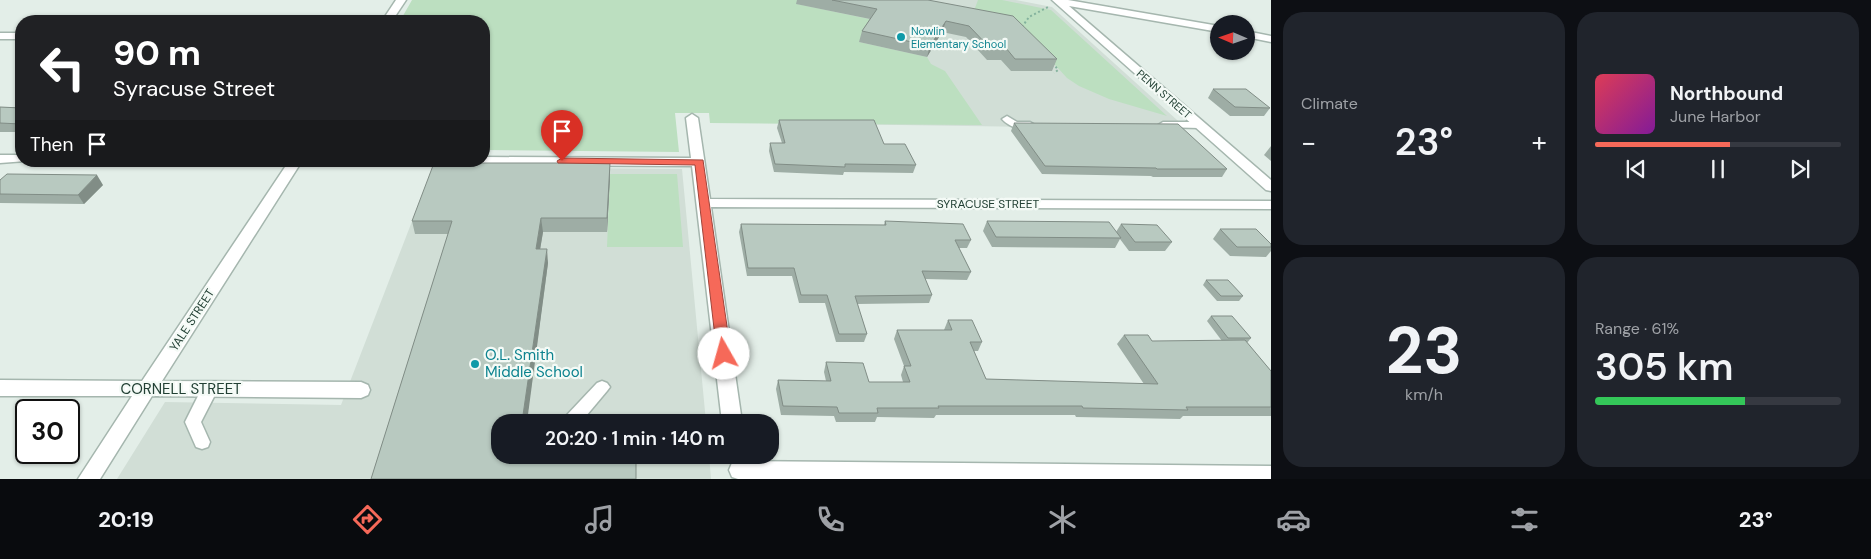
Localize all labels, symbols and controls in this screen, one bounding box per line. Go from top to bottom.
north arrow [1210,15,1255,60]
map controls [1210,15,1255,60]
place label: Nowlin Elementary School [911,24,1006,51]
text: 90 m [113,30,201,76]
marker: Nowlin Elementary School [895,31,907,43]
icon: left [30,35,95,100]
street label: PENN STREET [1134,66,1194,122]
text: Syracuse Street [113,74,275,103]
text: Northbound [1670,81,1783,106]
text: Climate [1301,93,1358,114]
text: June Harbor [1670,106,1761,127]
pin [541,110,583,161]
icon: arrive [548,117,576,145]
text: 23° [1395,117,1453,167]
text: − [1301,124,1316,161]
text: + [1532,124,1547,161]
icon: arrive [83,130,111,158]
text: Then [30,132,73,157]
icon: previous [1622,155,1650,183]
icon: pause [1704,155,1732,183]
icon: next [1786,155,1814,183]
street label: SYRACUSE STREET [937,196,1040,212]
street label: YALE STREET [166,286,218,354]
text: 23 [1386,309,1462,393]
text: Range · 61% [1595,318,1679,339]
position arrow [697,327,749,379]
text: 305 km [1595,342,1733,392]
place label: O.L. Smith Middle School [485,345,583,382]
marker: O.L. Smith Middle School [469,358,481,370]
street label: CORNELL STREET [120,379,242,399]
text: km/h [1405,384,1443,405]
speed limit sign: 30 [15,399,80,464]
text: 20:20 · 1 min · 140 m [545,426,725,451]
icon: directions [350,502,385,537]
icon: music [582,502,617,537]
icon: phone [813,502,848,537]
icon: climate [1045,502,1080,537]
icon: car [1276,502,1311,537]
icon: filters [1507,502,1542,537]
text: 20:19 [98,505,154,534]
text: 23° [1739,505,1773,534]

